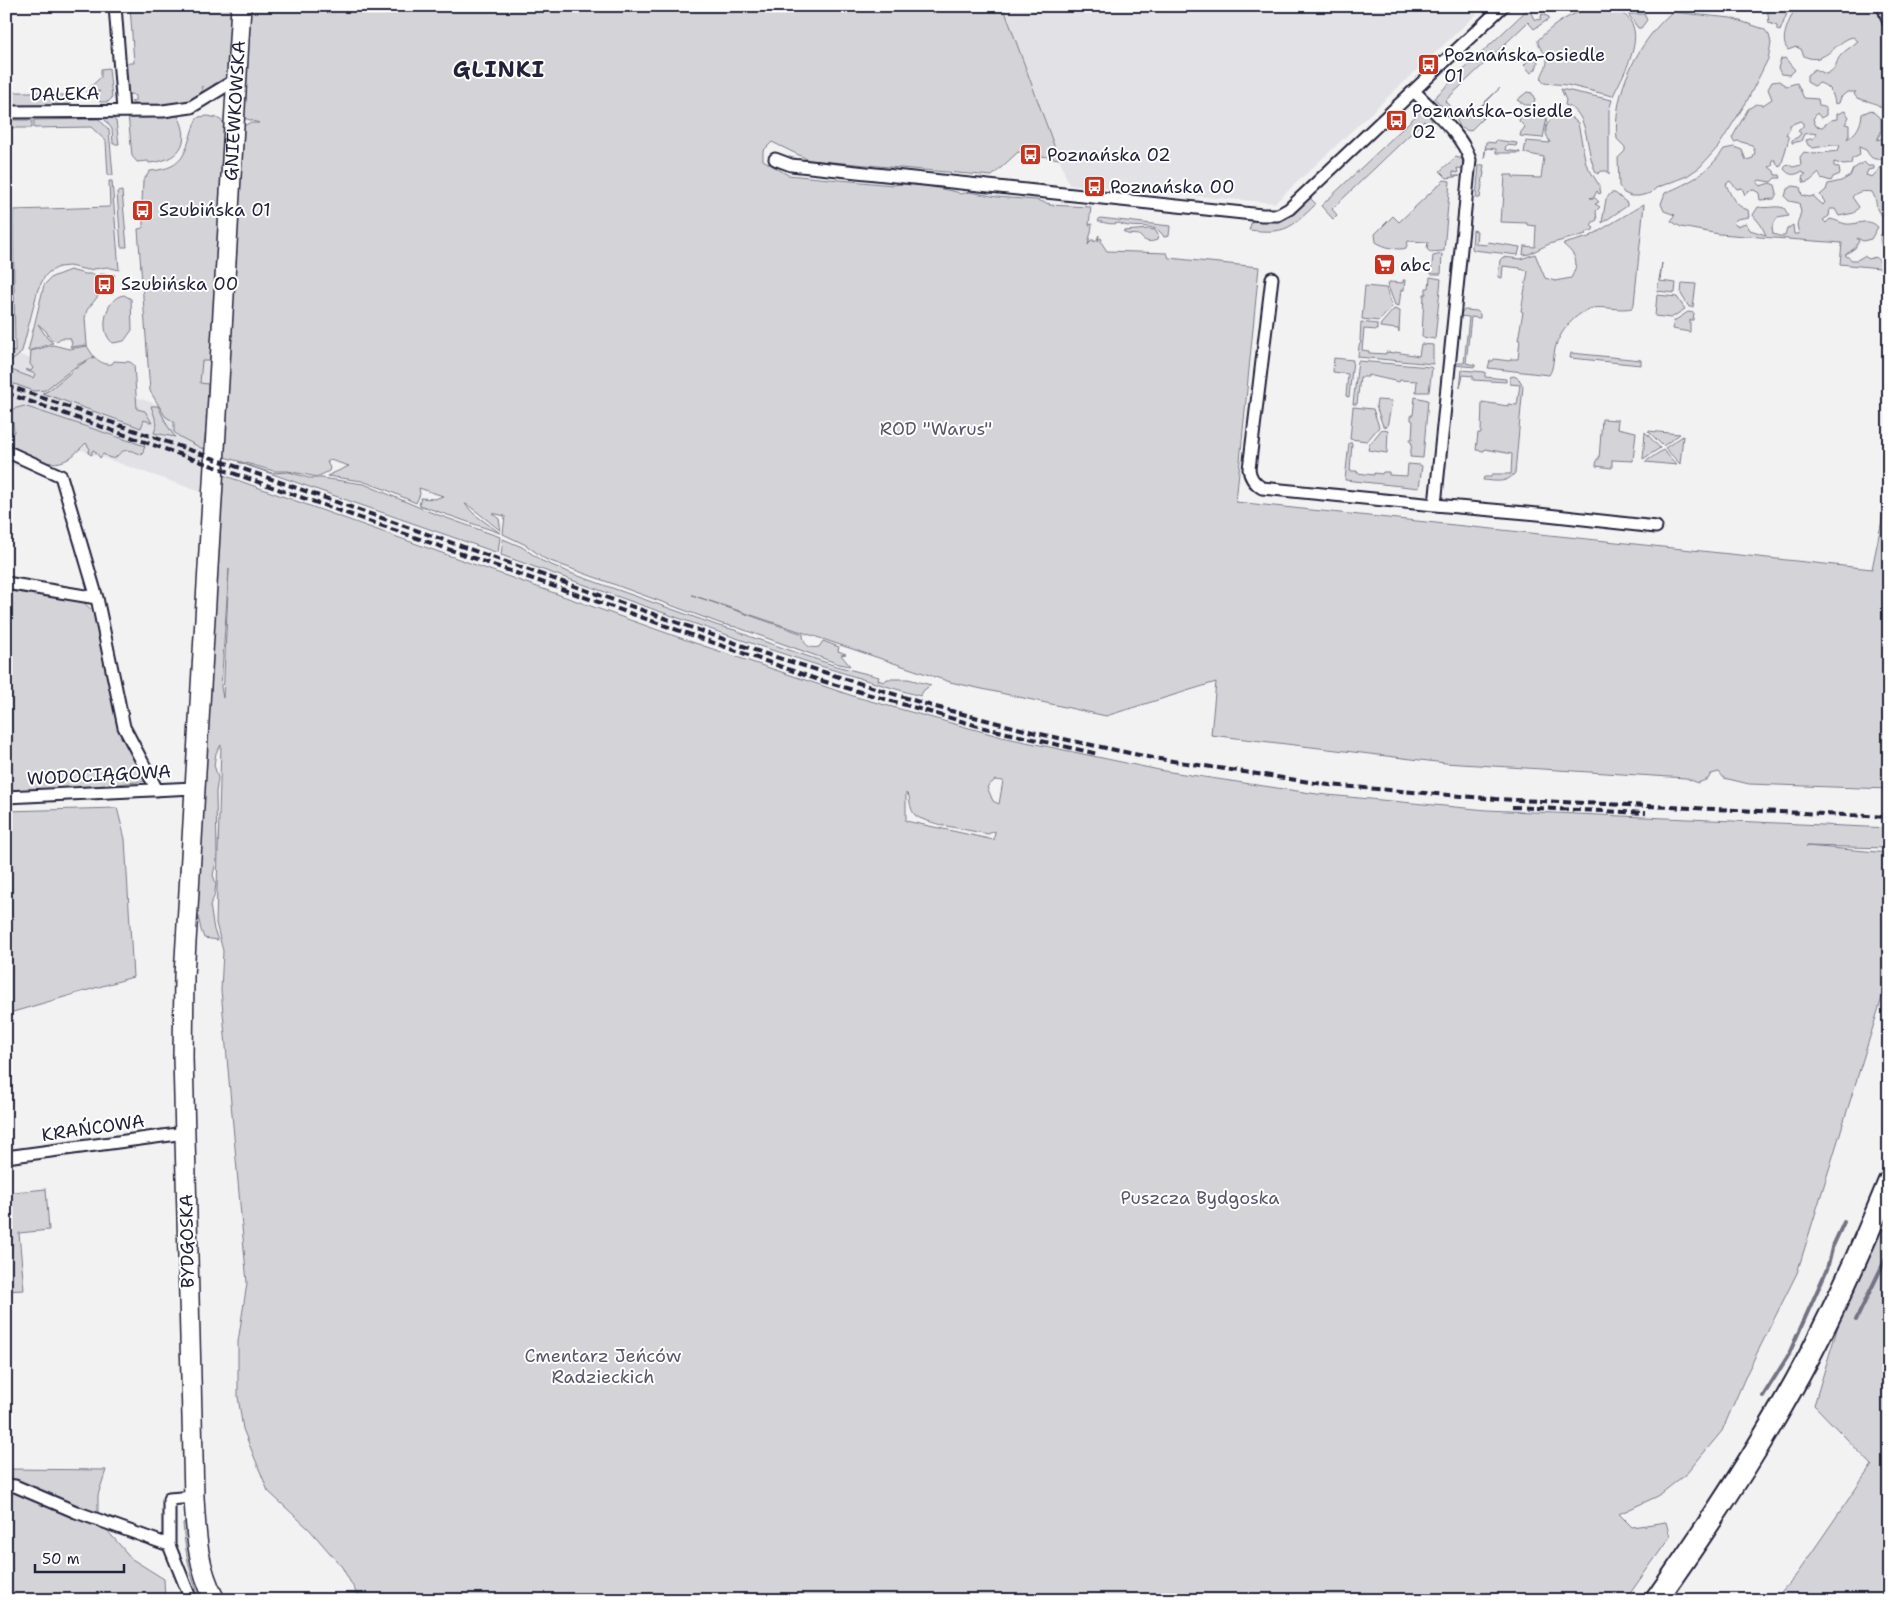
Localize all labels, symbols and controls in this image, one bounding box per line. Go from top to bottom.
street label: GNIEWKOWSKA [219,40,251,181]
place label: Poznańska-osiedle 01 [1444,43,1605,88]
bus stop icon: Poznańska-osiedle 01 [1416,53,1440,77]
district label: GLINKI [453,55,545,84]
street label: DALEKA [30,81,100,107]
place label: Poznańska-osiedle 02 [1412,99,1573,144]
bus stop icon: Poznańska-osiedle 02 [1384,109,1408,133]
bus stop icon: Poznańska 02 [1019,143,1043,167]
place label: Poznańska 02 [1047,143,1171,167]
bus stop icon: Poznańska 00 [1082,175,1106,199]
place label: Poznańska 00 [1110,175,1235,199]
bus stop icon: Szubińska 01 [131,198,155,222]
place label: Szubińska 01 [159,198,271,222]
supermarket icon: abc [1372,253,1396,277]
place label: abc [1400,253,1431,277]
bus stop icon: Szubińska 00 [93,272,117,296]
place label: Szubińska 00 [121,272,238,296]
park label: ROD "Warus" [880,417,992,441]
street label: WODOCIĄGOWA [26,759,172,791]
street label: KRAŃCOWA [40,1109,146,1147]
park label: Puszcza Bydgoska [1120,1186,1280,1210]
street label: BYDGOSKA [174,1194,200,1288]
park label: Cmentarz Jeńców Radzieckich [525,1344,682,1389]
scale bar [35,1541,124,1573]
text: 50 m [42,1549,80,1569]

